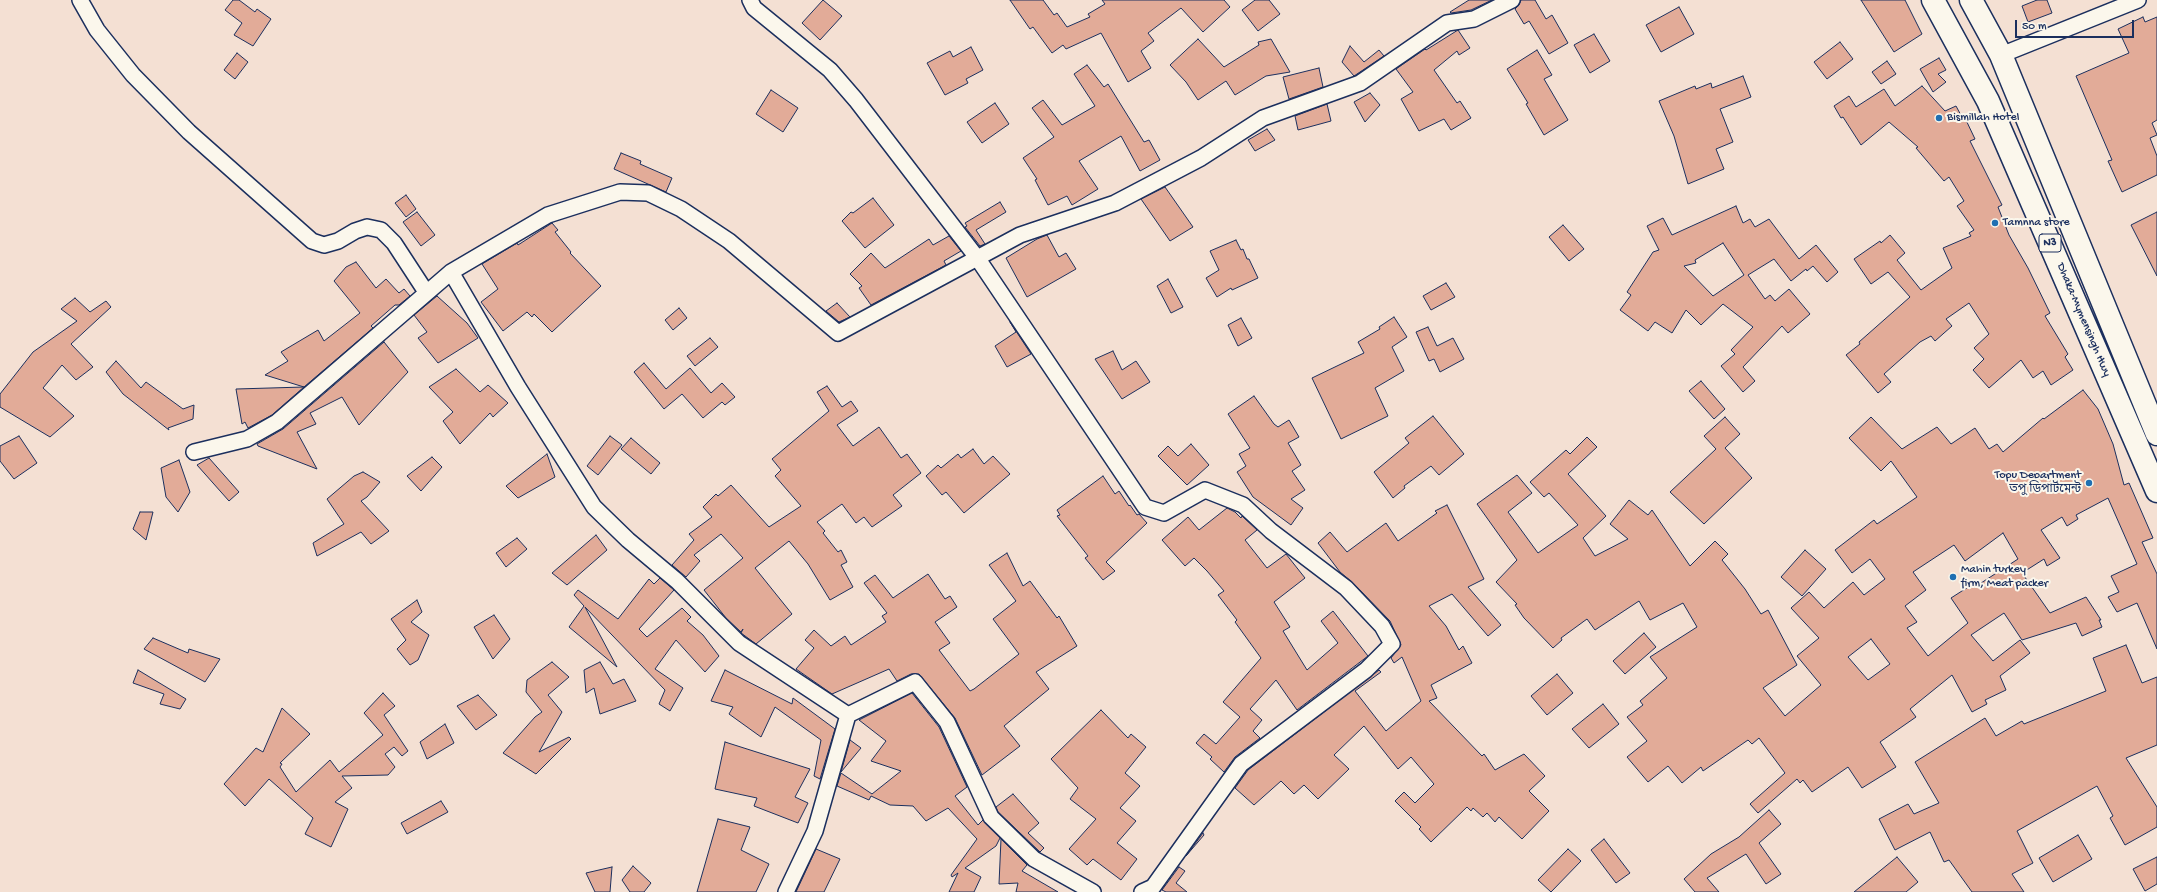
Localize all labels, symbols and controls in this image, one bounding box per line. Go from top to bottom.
scale bar [2017,12,2136,38]
text: 50 m [2022,20,2047,34]
place label: Bismillah Hotel [1947,111,2019,125]
marker: Bismillah Hotel [1934,113,1944,123]
place label: Tamnna store [2003,216,2070,230]
marker: Tamnna store [1990,218,2000,228]
road number: N3 [2039,234,2061,252]
street label: Dhaka-Mymensingh Hwy [2052,261,2114,379]
place label: Topu Department তপু ডিপার্টমেন্ট [1995,469,2081,497]
marker: Topu Department তপু ডিপার্টমেন্ট [2084,478,2094,488]
place label: Mahin turkey firm, Meat packer [1961,563,2048,591]
marker: Mahin turkey firm, Meat packer [1948,572,1958,582]

